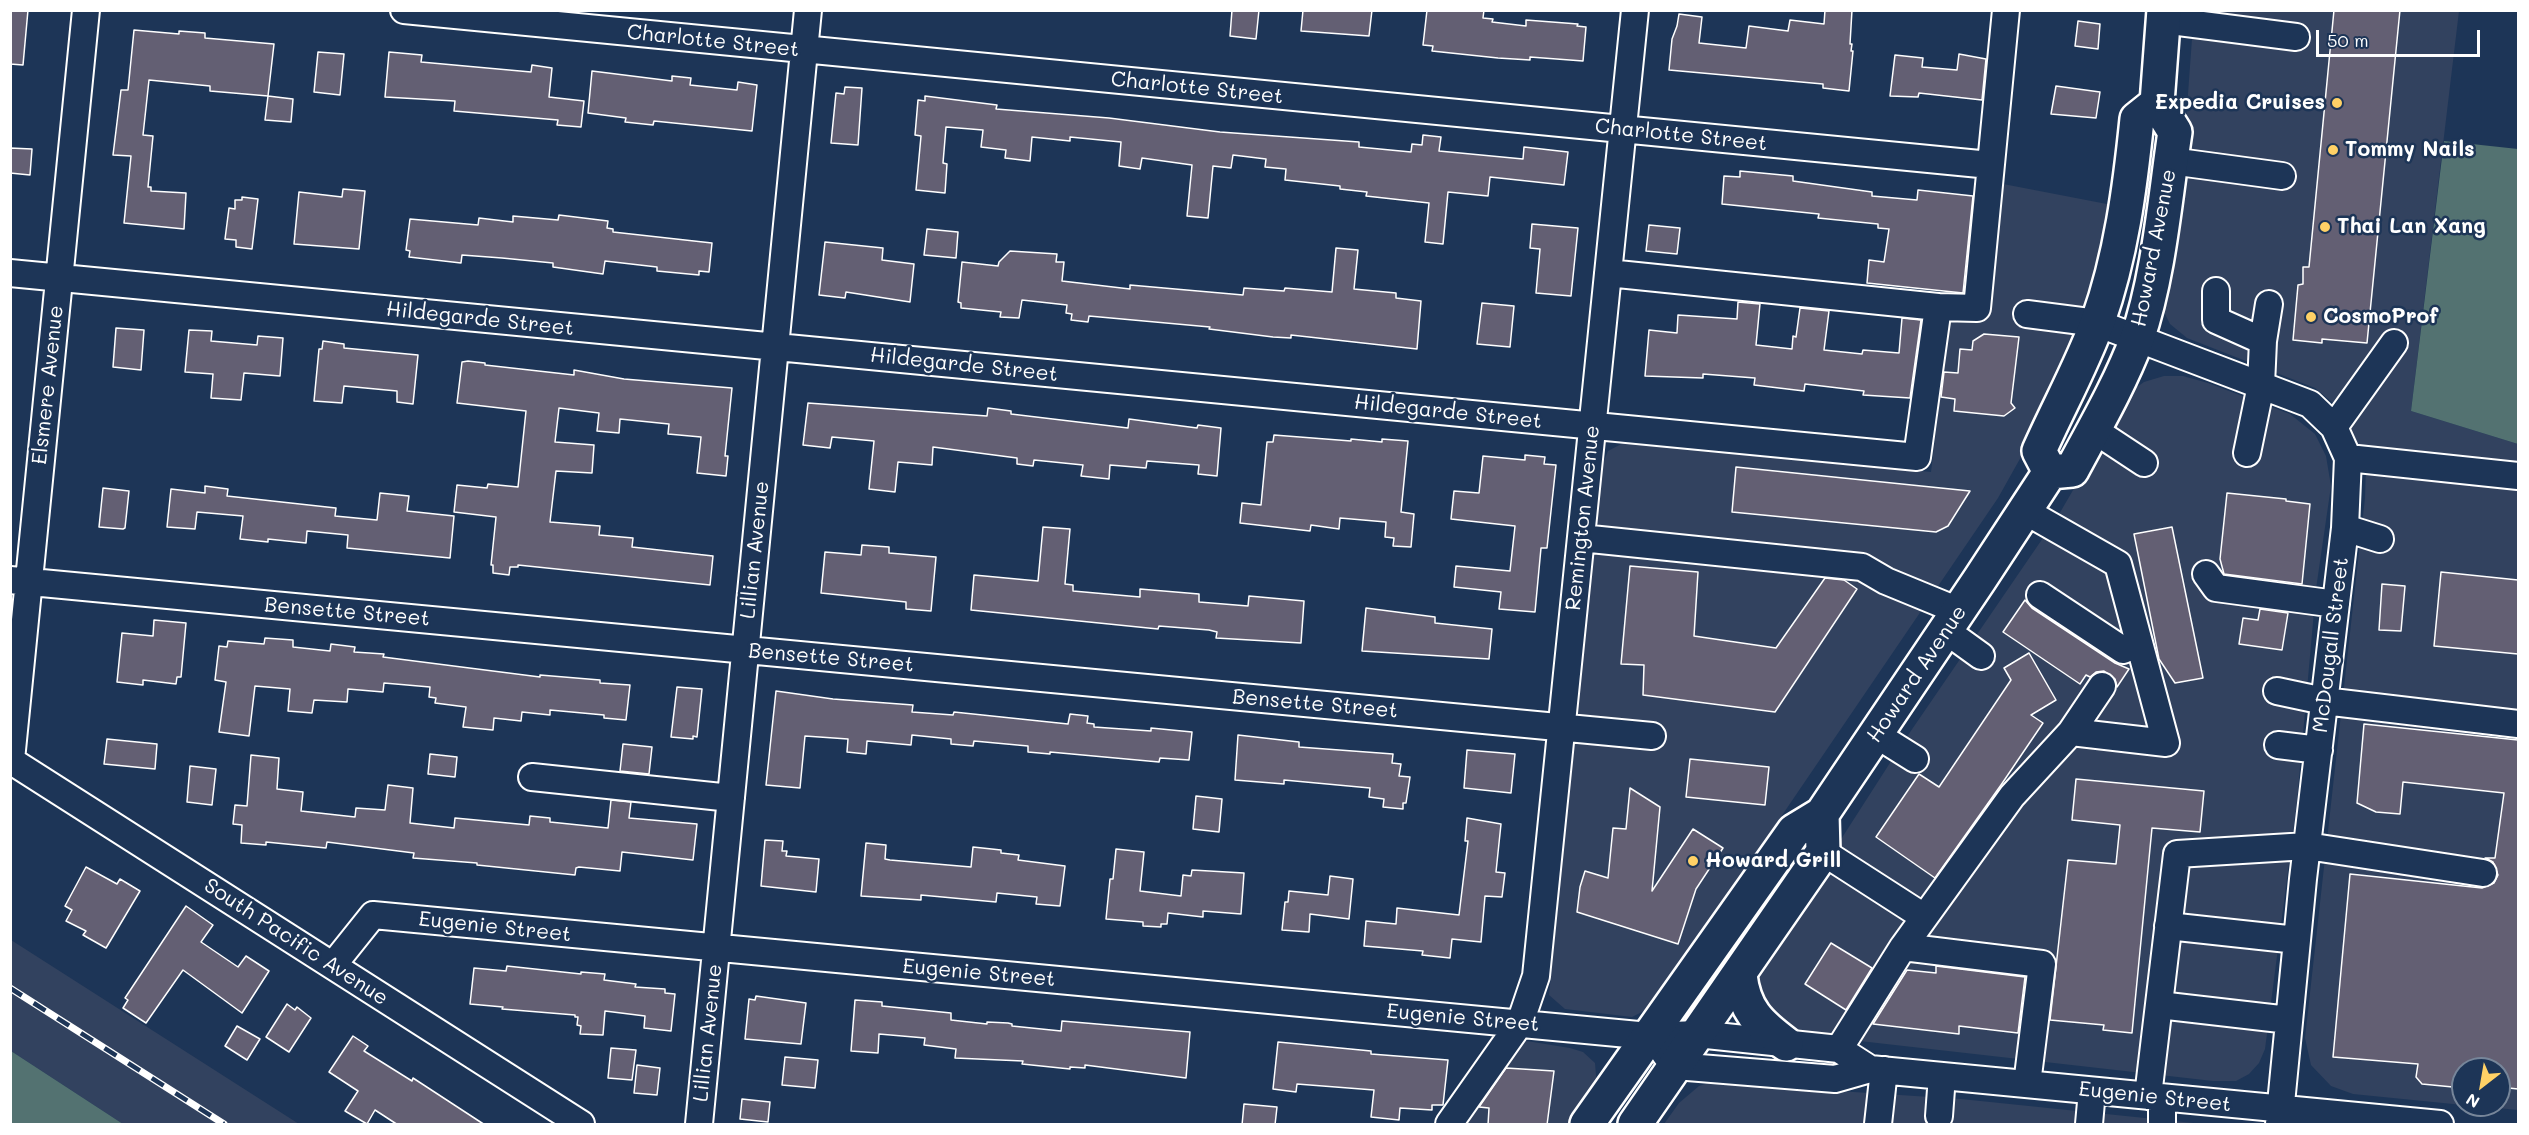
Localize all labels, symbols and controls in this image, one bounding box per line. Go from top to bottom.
scale bar [2319,18,2482,56]
street label: Charlotte Street [626,19,800,63]
text: 50 m [2327,28,2369,52]
street label: Charlotte Street [1110,66,1284,110]
place label: Expedia Cruises [2155,90,2325,116]
marker: Expedia Cruises [2330,96,2344,110]
street label: Charlotte Street [1594,113,1768,157]
place label: Tommy Nails [2345,137,2475,163]
marker: Tommy Nails [2326,143,2340,157]
street label: Howard Avenue [2126,167,2182,329]
place label: Thai Lan Xang [2337,214,2486,240]
marker: Thai Lan Xang [2318,220,2332,234]
street label: Hildegarde Street [385,297,575,341]
street label: Elsmere Avenue [27,304,69,466]
place label: CosmoProf [2323,304,2438,330]
marker: CosmoProf [2304,310,2318,324]
street label: Hildegarde Street [869,343,1059,387]
street label: Hildegarde Street [1353,390,1543,434]
street label: Remington Avenue [1561,424,1605,612]
street label: Lillian Avenue [735,480,775,620]
street label: McDougall Street [2308,556,2354,734]
street label: Bensette Street [263,592,431,632]
street label: Howard Avenue [1862,601,1972,747]
street label: Bensette Street [747,638,915,678]
street label: Bensette Street [1231,684,1399,724]
place label: Howard Grill [1705,848,1841,874]
marker: Howard Grill [1686,854,1700,868]
street label: South Pacific Avenue [199,873,393,1011]
street label: Eugenie Street [417,906,573,948]
street label: Eugenie Street [902,954,1056,992]
street label: Lillian Avenue [688,963,728,1103]
street label: Eugenie Street [1386,999,1540,1037]
north arrow [2451,1057,2511,1117]
street label: Eugenie Street [2077,1076,2233,1118]
text: N [2462,1089,2483,1113]

